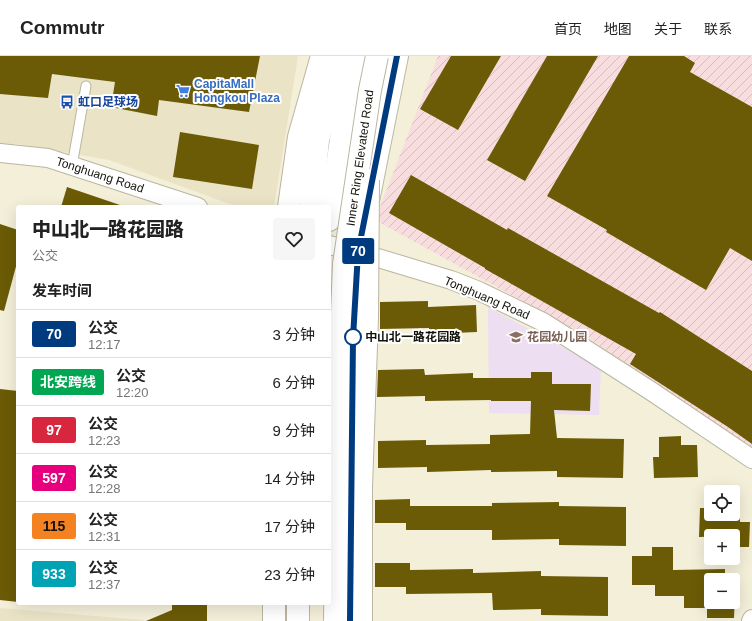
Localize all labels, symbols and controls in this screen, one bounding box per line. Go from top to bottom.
text: Commutr [20,17,104,38]
text: 首页 [554,21,582,37]
text: 地图 [604,21,632,37]
text: 关于 [654,21,682,37]
text: 联系 [704,21,732,37]
place label: CapitaMall Hongkou Plaza [194,77,280,105]
supermarket icon: CapitaMall Hongkou Plaza [175,83,191,99]
street label: Inner Ring Elevated Road [344,89,376,227]
bus stop icon: 虹口足球场 [59,94,75,110]
place label: 虹口足球场 [78,95,138,109]
street label: Tonghuang Road [54,154,146,196]
button: heart [273,218,315,260]
text: 中山北一路花园路 [32,219,184,240]
line badge: 70 [340,238,376,264]
text: 70 [350,243,366,259]
text: 公交 [32,248,58,263]
street label: Tonghuang Road [442,274,532,322]
text: 发车时间 [32,282,92,299]
text: 公交 [88,319,118,336]
text: 70 [46,326,62,342]
text: 3 分钟 [272,326,315,343]
marker: 中山北一路花园路 [344,328,362,346]
school or university icon: 花园幼儿园 [508,329,524,345]
place label: 中山北一路花园路 [365,330,461,344]
place label: 花园幼儿园 [527,330,587,344]
text: 12:17 [88,337,121,352]
text: 公交 [116,367,146,384]
text: 北安跨线 [40,374,96,390]
text: 6 分钟 [272,374,315,391]
text: 12:20 [116,385,149,400]
text: 公交 [88,415,118,432]
text: 97 [46,422,62,438]
text: 9 分钟 [272,422,315,439]
text: 12:23 [88,433,121,448]
text: 公交 [88,463,118,480]
text: 597 [42,470,66,486]
text: 14 分钟 [264,470,315,487]
text: 12:28 [88,481,121,496]
map controls [704,485,740,609]
button: locate [704,485,740,521]
text: 公交 [88,511,118,528]
text: 115 [43,518,65,534]
text: 17 分钟 [264,518,315,535]
text: 12:31 [88,529,121,544]
button: + [704,529,740,565]
text: 公交 [88,559,118,576]
text: 933 [42,566,66,582]
text: 23 分钟 [264,566,315,583]
button: − [704,573,740,609]
text: 12:37 [88,577,121,592]

